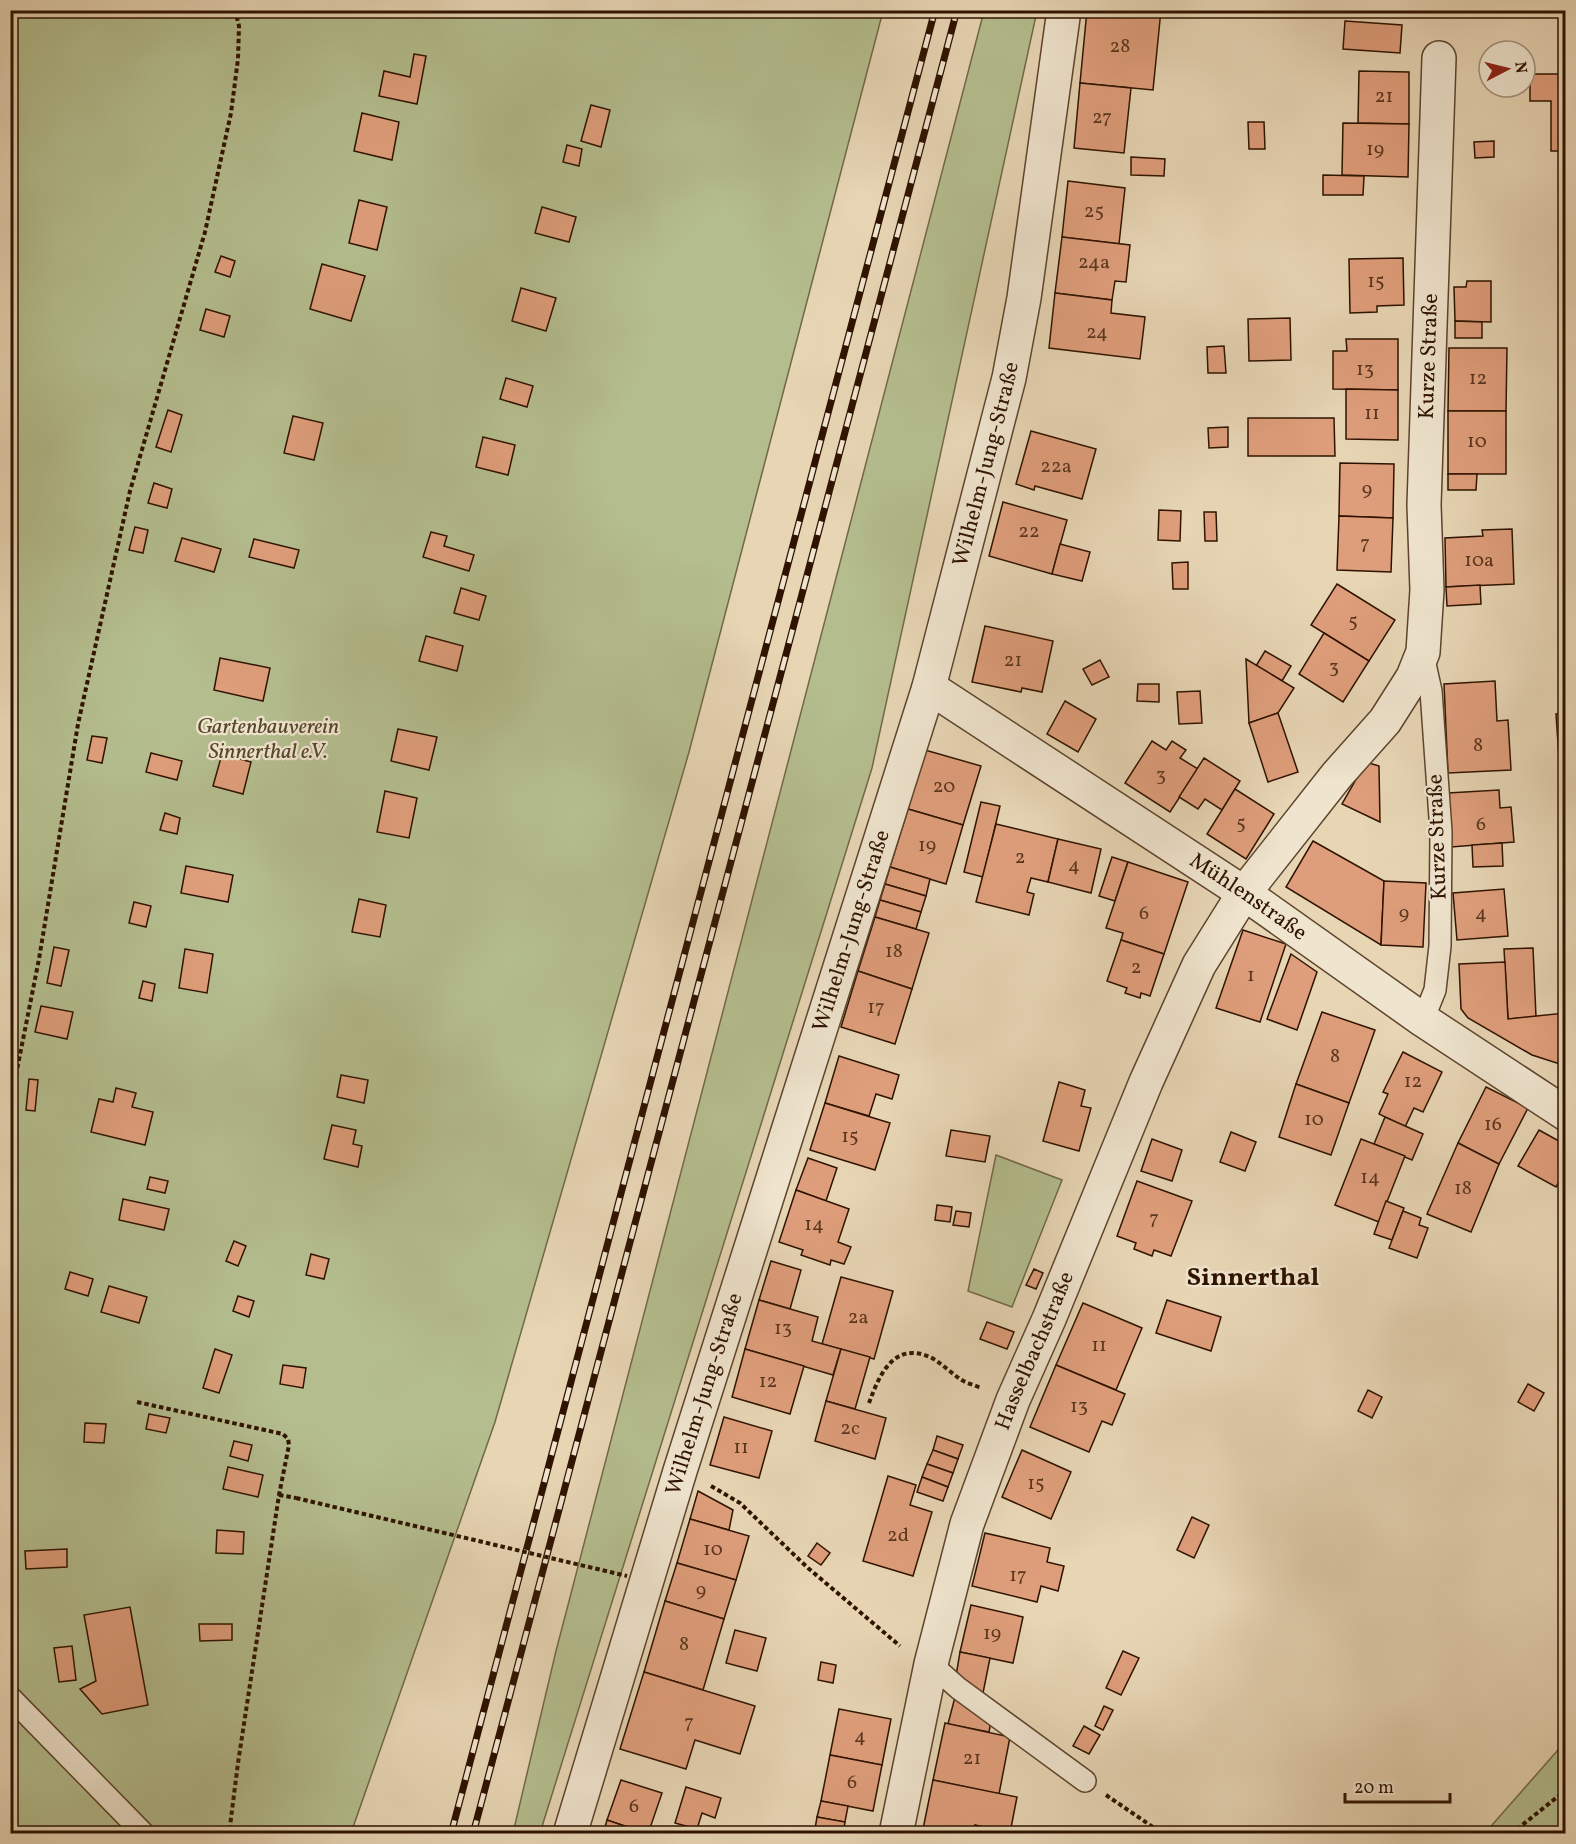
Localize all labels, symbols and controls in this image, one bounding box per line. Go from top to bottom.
house number: 28 [1110,33,1130,61]
north arrow [1477,39,1537,99]
text: N [1508,60,1532,75]
house number: 21 [1375,83,1393,111]
house number: 27 [1092,104,1112,132]
house number: 19 [1366,136,1384,164]
house number: 25 [1084,198,1104,226]
house number: 24a [1078,249,1110,277]
house number: 15 [1367,268,1385,296]
street label: Kurze Straße [1411,293,1447,420]
house number: 24 [1086,319,1108,347]
house number: 13 [1356,356,1374,384]
street label: Wilhelm-Jung-Straße [945,359,1027,570]
house number: 12 [1469,365,1487,393]
house number: 11 [1364,400,1380,428]
house number: 10 [1467,428,1487,456]
house number: 22a [1040,453,1072,481]
house number: 9 [1362,476,1372,504]
house number: 22 [1018,518,1040,546]
house number: 7 [1360,530,1370,558]
house number: 10a [1464,547,1494,575]
house number: 5 [1348,608,1358,636]
house number: 21 [1004,647,1022,675]
house number: 3 [1329,654,1339,682]
park label: Gartenbauverein Sinnerthal e.V. [197,712,339,768]
house number: 8 [1473,732,1483,760]
house number: 3 [1156,762,1166,790]
house number: 20 [933,773,955,801]
street label: Kurze Straße [1420,773,1456,901]
house number: 5 [1236,810,1246,838]
house number: 6 [1476,811,1486,839]
street label: Wilhelm-Jung-Straße [805,826,898,1036]
house number: 19 [918,832,936,860]
house number: 2 [1015,844,1025,872]
street label: Mühlenstraße [1183,846,1313,948]
house number: 4 [1068,852,1080,880]
house number: 6 [1139,900,1149,928]
house number: 9 [1399,900,1409,928]
house number: 4 [1475,900,1487,928]
house number: 18 [885,938,903,966]
house number: 2 [1131,954,1141,982]
house number: 1 [1247,962,1255,990]
house number: 17 [867,994,885,1022]
house number: 8 [1330,1043,1340,1071]
house number: 12 [1404,1068,1422,1096]
house number: 10 [1304,1106,1324,1134]
house number: 16 [1484,1111,1502,1139]
house number: 15 [841,1123,859,1151]
house number: 14 [1360,1164,1380,1192]
house number: 18 [1454,1175,1472,1203]
house number: 7 [1149,1205,1159,1233]
house number: 14 [804,1211,824,1239]
district label: Sinnerthal [1187,1260,1320,1296]
street label: Hasselbachstraße [988,1267,1082,1435]
street label: Wilhelm-Jung-Straße [658,1289,751,1499]
house number: 2a [848,1304,868,1332]
house number: 13 [774,1315,792,1343]
house number: 11 [1091,1332,1107,1360]
house number: 12 [759,1368,777,1396]
house number: 13 [1070,1393,1088,1421]
house number: 2c [840,1415,860,1443]
house number: 11 [733,1434,749,1462]
house number: 15 [1027,1470,1045,1498]
house number: 2d [887,1522,909,1550]
house number: 10 [703,1536,723,1564]
house number: 17 [1009,1562,1027,1590]
house number: 9 [696,1577,706,1605]
house number: 19 [983,1620,1001,1648]
house number: 8 [679,1631,689,1659]
house number: 7 [684,1709,694,1737]
house number: 4 [854,1723,866,1751]
house number: 21 [963,1745,981,1773]
scale bar [1345,1766,1450,1804]
house number: 6 [847,1769,857,1797]
text: 20 m [1354,1776,1394,1801]
house number: 6 [629,1793,639,1821]

